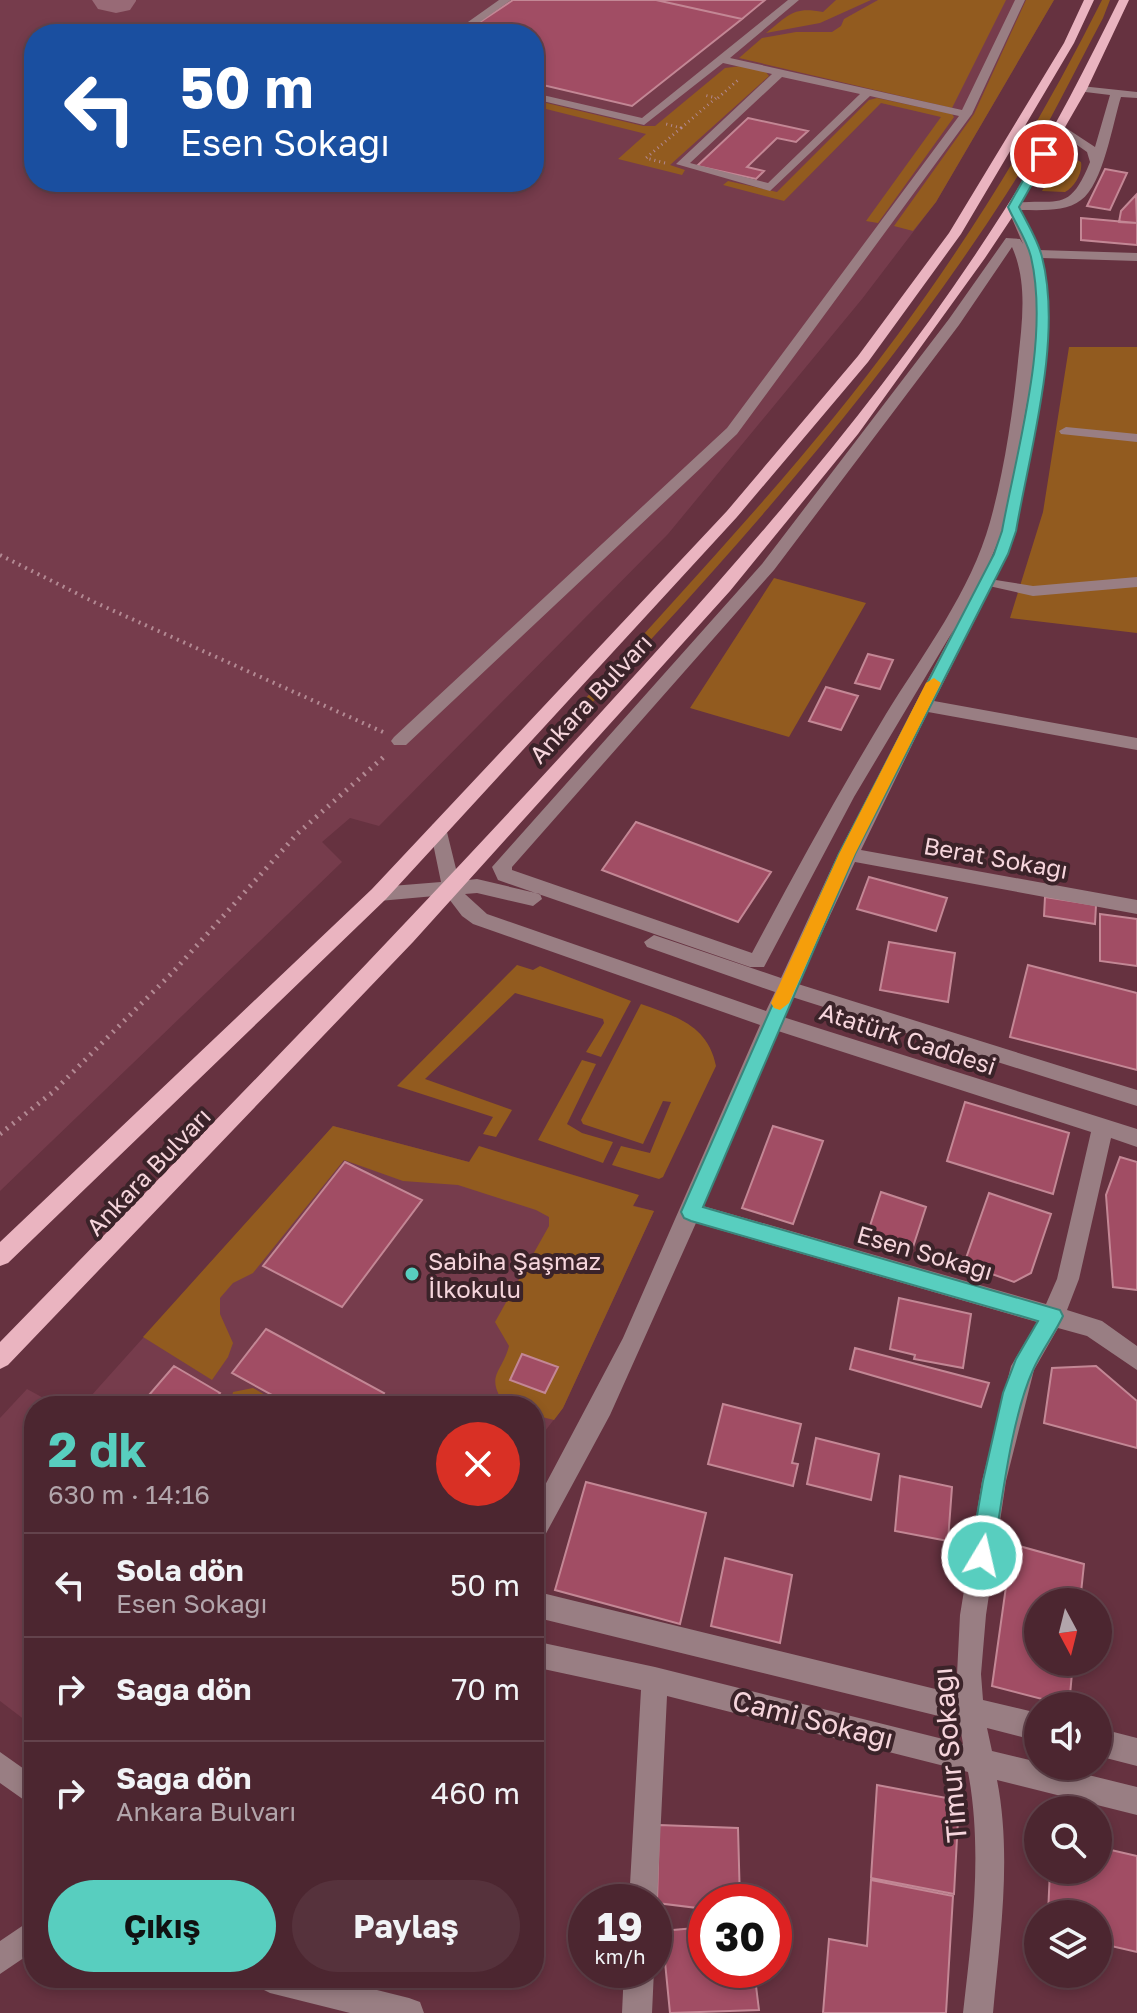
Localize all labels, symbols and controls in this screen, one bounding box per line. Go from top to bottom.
text: 50 m [180,53,314,120]
icon: left [48,56,152,160]
pin [1010,120,1078,188]
text: Esen Sokağı [180,121,390,164]
icon: arrive [1022,132,1066,176]
street label: Ankara Bulvarı [523,627,657,769]
street label: Berat Sokağı [922,830,1070,884]
street label: Atatürk Caddesi [816,996,1000,1080]
street label: Ankara Bulvarı [80,1101,216,1241]
street label: Esen Sokağı [854,1219,996,1285]
place label: Sabiha Şaşmaz İlkokulu [428,1246,601,1303]
marker: Sabiha Şaşmaz İlkokulu [403,1265,421,1283]
text: 2 dk [48,1420,147,1478]
button: close [436,1422,520,1506]
text: 630 m · 14:16 [48,1479,210,1510]
position arrow [940,1514,1024,1598]
text: Sola dön [116,1552,244,1588]
icon: left [48,1563,92,1607]
text: 50 m [450,1567,520,1603]
text: Esen Sokağı [116,1588,268,1619]
north arrow [1024,1588,1112,1676]
map controls [1024,1588,1112,1988]
street label: Timur Sokağı [925,1666,973,1844]
icon: right [48,1667,92,1711]
text: Sağa dön [116,1671,251,1707]
text: 70 m [451,1671,520,1707]
street label: Cami Sokağı [729,1683,897,1755]
button: sound [1024,1692,1112,1780]
text: Sağa dön [116,1760,251,1796]
icon: right [48,1771,92,1815]
text: 460 m [431,1775,520,1811]
text: Ankara Bulvarı [116,1796,296,1827]
button: search [1024,1796,1112,1884]
button: Çıkış [48,1880,276,1972]
button: Paylaş [292,1880,520,1972]
speed limit sign: 30 [688,1884,792,1988]
button: layers [1024,1900,1112,1988]
text: 19 [597,1902,643,1950]
text: km/h [595,1944,645,1968]

